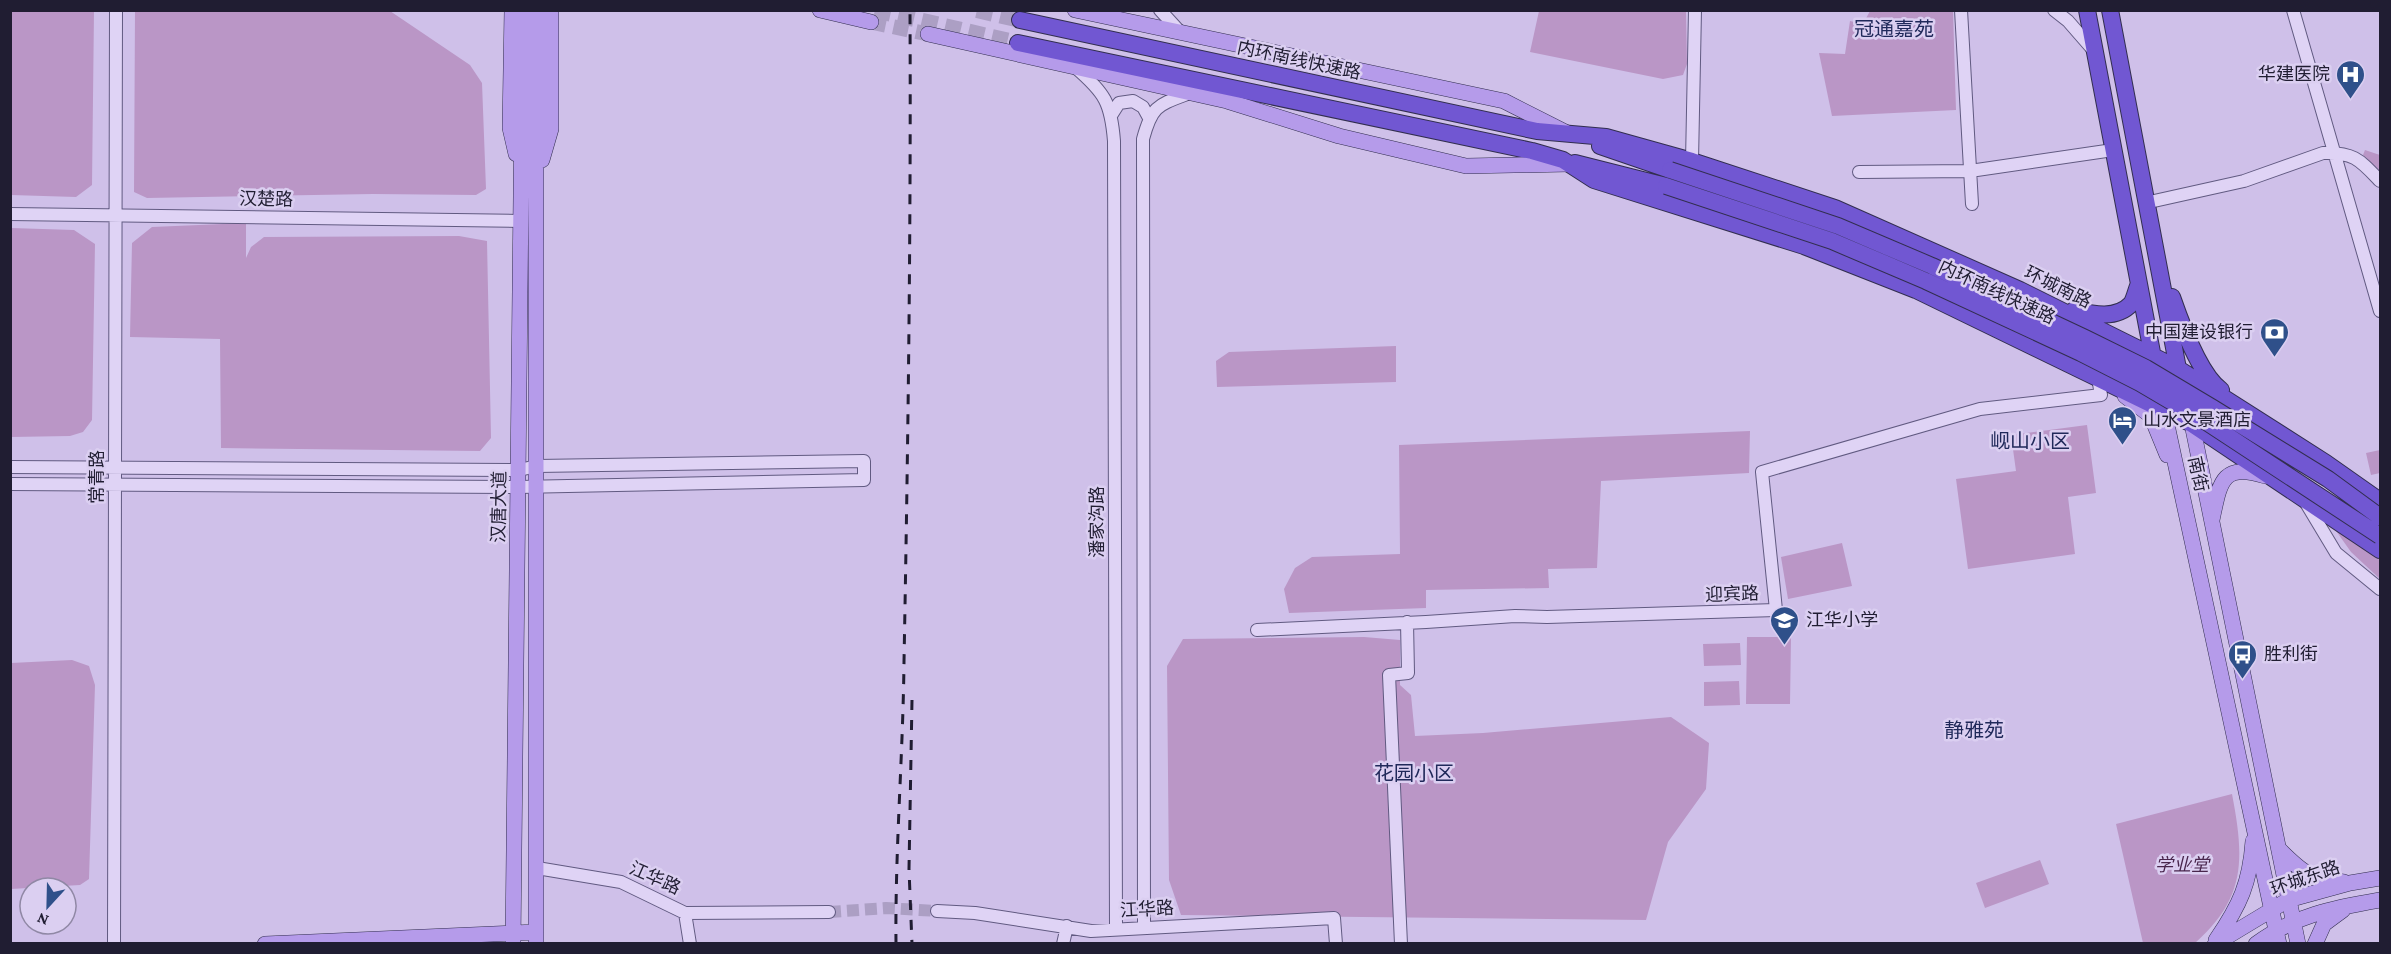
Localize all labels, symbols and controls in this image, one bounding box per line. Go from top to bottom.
district label: 冠通嘉苑 [1854,18,1934,40]
street label: 内环南线快速路 [1235,37,1363,83]
hospital icon: 华建医院 [2335,58,2367,100]
place label: 华建医院 [2258,64,2330,84]
street label: 汉楚路 [239,189,293,209]
street label: 内环南线快速路 [1936,256,2058,328]
street label: 环城南路 [2021,262,2095,312]
bank icon: 中国建设银行 [2258,316,2290,358]
place label: 中国建设银行 [2145,322,2253,342]
hotel icon: 山水文景酒店 [2106,404,2138,446]
place label: 山水文景酒店 [2143,410,2251,430]
district label: 岘山小区 [1990,430,2070,452]
street label: 常青路 [87,450,107,504]
street label: 南街 [2184,454,2212,494]
street label: 汉唐大道 [488,471,510,543]
street label: 潘家沟路 [1087,486,1107,558]
street label: 迎宾路 [1705,583,1759,605]
school or university icon: 江华小学 [1769,604,1801,646]
place label: 江华小学 [1806,610,1878,630]
bus stop icon: 胜利街 [2227,638,2259,680]
place label: 胜利街 [2264,644,2318,664]
district label: 静雅苑 [1944,719,2004,741]
district label: 花园小区 [1374,762,1454,784]
park label: 学业堂 [2155,855,2211,875]
street label: 环城东路 [2268,857,2342,899]
street label: 江华路 [626,858,684,898]
north arrow [18,876,78,936]
street label: 江华路 [1120,898,1174,920]
text: N [34,909,51,929]

